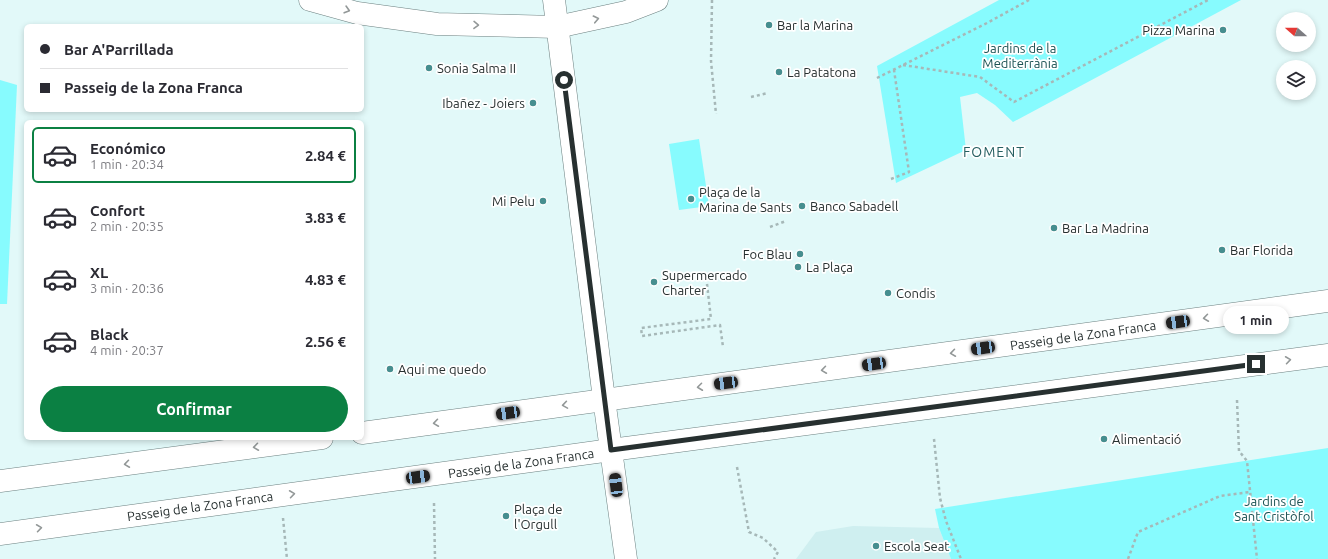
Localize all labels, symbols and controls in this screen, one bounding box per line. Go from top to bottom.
one-way arrow [344,6,350,14]
north arrow [1276,12,1316,52]
map controls [1276,12,1316,100]
one-way arrow [592,15,599,23]
place label: Bar la Marina [777,18,853,32]
marker: Bar la Marina [764,20,774,30]
one-way arrow [473,21,479,29]
place label: Pizza Marina [1142,23,1215,37]
marker: Pizza Marina [1218,25,1228,35]
text: Bar A'Parrillada [64,41,174,58]
park label: Jardins de la Mediterrània [982,41,1058,70]
button: layers [1276,60,1316,100]
place label: Sonia Salma II [437,61,516,75]
marker: Sonia Salma II [424,63,434,73]
place label: La Patatona [787,65,856,79]
marker: La Patatona [774,67,784,77]
route start [555,71,573,89]
text: Passeig de la Zona Franca [64,79,243,96]
place label: Ibañez - Joiers [442,96,525,110]
marker: Ibañez - Joiers [528,98,538,108]
icon: car [42,137,78,173]
text: Económico [90,140,166,157]
district label: FOMENT [963,144,1025,160]
text: 2.84 € [305,147,346,164]
text: 1 min · 20:34 [90,157,164,171]
place label: Plaça de la Marina de Sants [699,185,792,214]
place label: Mi Pelu [492,194,535,208]
marker: Plaça de la Marina de Sants [686,194,696,204]
marker: Mi Pelu [538,196,548,206]
icon: car [42,199,78,235]
place label: Banco Sabadell [810,199,899,213]
marker: Banco Sabadell [797,201,807,211]
text: Confort [90,202,145,219]
text: 3.83 € [305,209,346,226]
text: 2 min · 20:35 [90,219,164,233]
place label: Bar La Madrina [1062,221,1149,235]
marker: Bar La Madrina [1049,223,1059,233]
place label: Bar Florida [1230,243,1293,257]
marker: Bar Florida [1217,245,1227,255]
place label: Foc Blau [743,247,792,261]
marker: Foc Blau [795,249,805,259]
place label: La Plaça [806,260,853,274]
icon: car [42,261,78,297]
marker: La Plaça [793,262,803,272]
text: XL [90,264,108,281]
place label: Supermercado Charter [662,268,747,297]
text: 4.83 € [305,271,346,288]
marker: Supermercado Charter [649,277,659,287]
text: 3 min · 20:36 [90,281,164,295]
place label: Condis [896,286,936,300]
marker: Condis [883,288,893,298]
callout: 1 min [1223,306,1289,334]
one-way arrow [1203,313,1209,322]
text: 1 min [1240,313,1272,327]
car [1165,314,1191,330]
street label: Passeig de la Zona Franca [1009,318,1157,352]
icon: car [42,323,78,359]
text: Black [90,326,129,343]
text: 2.56 € [305,333,346,350]
car [970,340,996,356]
text: 4 min · 20:37 [90,343,164,357]
one-way arrow [949,348,956,357]
route end [1247,355,1265,373]
car [861,356,887,372]
one-way arrow [1285,356,1291,365]
place label: Aqui me quedo [398,362,486,376]
marker: Aqui me quedo [385,364,395,374]
one-way arrow [821,365,827,374]
car [713,376,739,390]
one-way arrow [697,382,703,391]
button: Confirmar [40,386,348,432]
one-way arrow [562,400,568,409]
car [495,405,521,421]
one-way arrow [433,418,439,427]
place label: Alimentació [1112,432,1181,446]
marker: Alimentació [1099,434,1109,444]
one-way arrow [253,442,259,451]
street label: Passeig de la Zona Franca [447,446,595,480]
one-way arrow [124,459,130,468]
car [405,469,431,485]
car [609,472,623,498]
street label: Passeig de la Zona Franca [126,489,274,523]
one-way arrow [289,490,295,499]
park label: Jardins de Sant Cristòfol [1234,494,1314,523]
place label: Plaça de l'Orgull [514,502,562,531]
marker: Plaça de l'Orgull [501,511,511,521]
one-way arrow [36,524,42,533]
place label: Escola Seat [884,539,949,553]
marker: Escola Seat [871,541,881,551]

